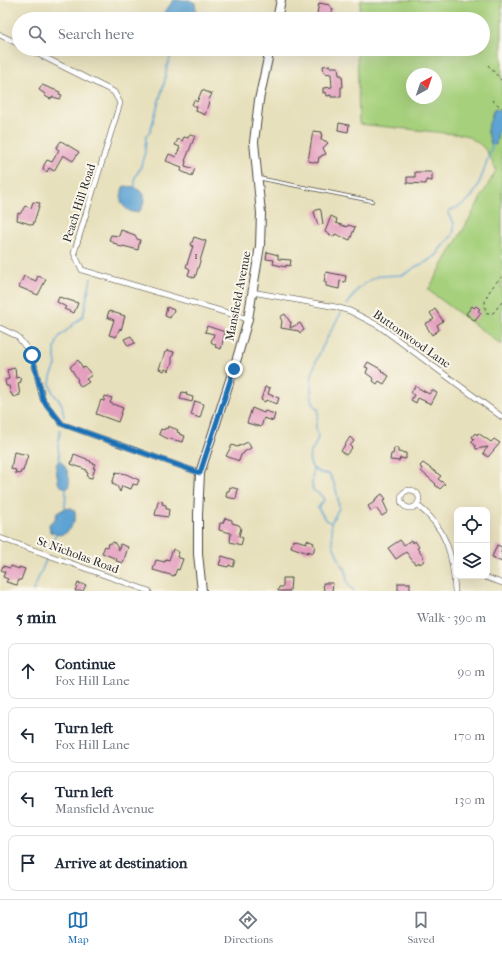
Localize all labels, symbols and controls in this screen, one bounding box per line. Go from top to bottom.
search box [12,12,490,56]
icon: search [26,23,48,45]
text: Search here [58,25,134,43]
north arrow [406,68,442,104]
street label: Peach Hill Road [60,161,98,244]
house number: 1 [194,250,198,262]
street label: Mansfield Avenue [222,250,254,342]
street label: Buttonwood Lane [371,307,454,371]
route start [23,346,41,364]
route end [225,360,243,378]
map controls [454,507,490,579]
button: locate [454,507,490,543]
street label: St Nicholas Road [35,534,121,576]
button: layers [454,543,490,579]
text: 5 min [16,607,56,627]
text: Walk · 390 m [417,610,486,625]
text: Continue [55,655,115,673]
icon: ahead [17,660,39,682]
text: 90 m [457,664,485,679]
text: Fox Hill Lane [55,673,130,688]
text: Turn left [55,719,113,737]
icon: left [17,724,39,746]
text: 170 m [453,728,485,743]
text: Fox Hill Lane [55,737,130,752]
text: Turn left [55,783,113,801]
icon: left [17,788,39,810]
text: 130 m [454,792,485,807]
text: Mansfield Avenue [55,801,154,816]
icon: arrive [17,852,39,874]
text: Arrive at destination [55,854,187,872]
tab: Map [67,909,89,946]
tab: Directions [224,909,273,946]
tab: Saved [407,909,435,946]

